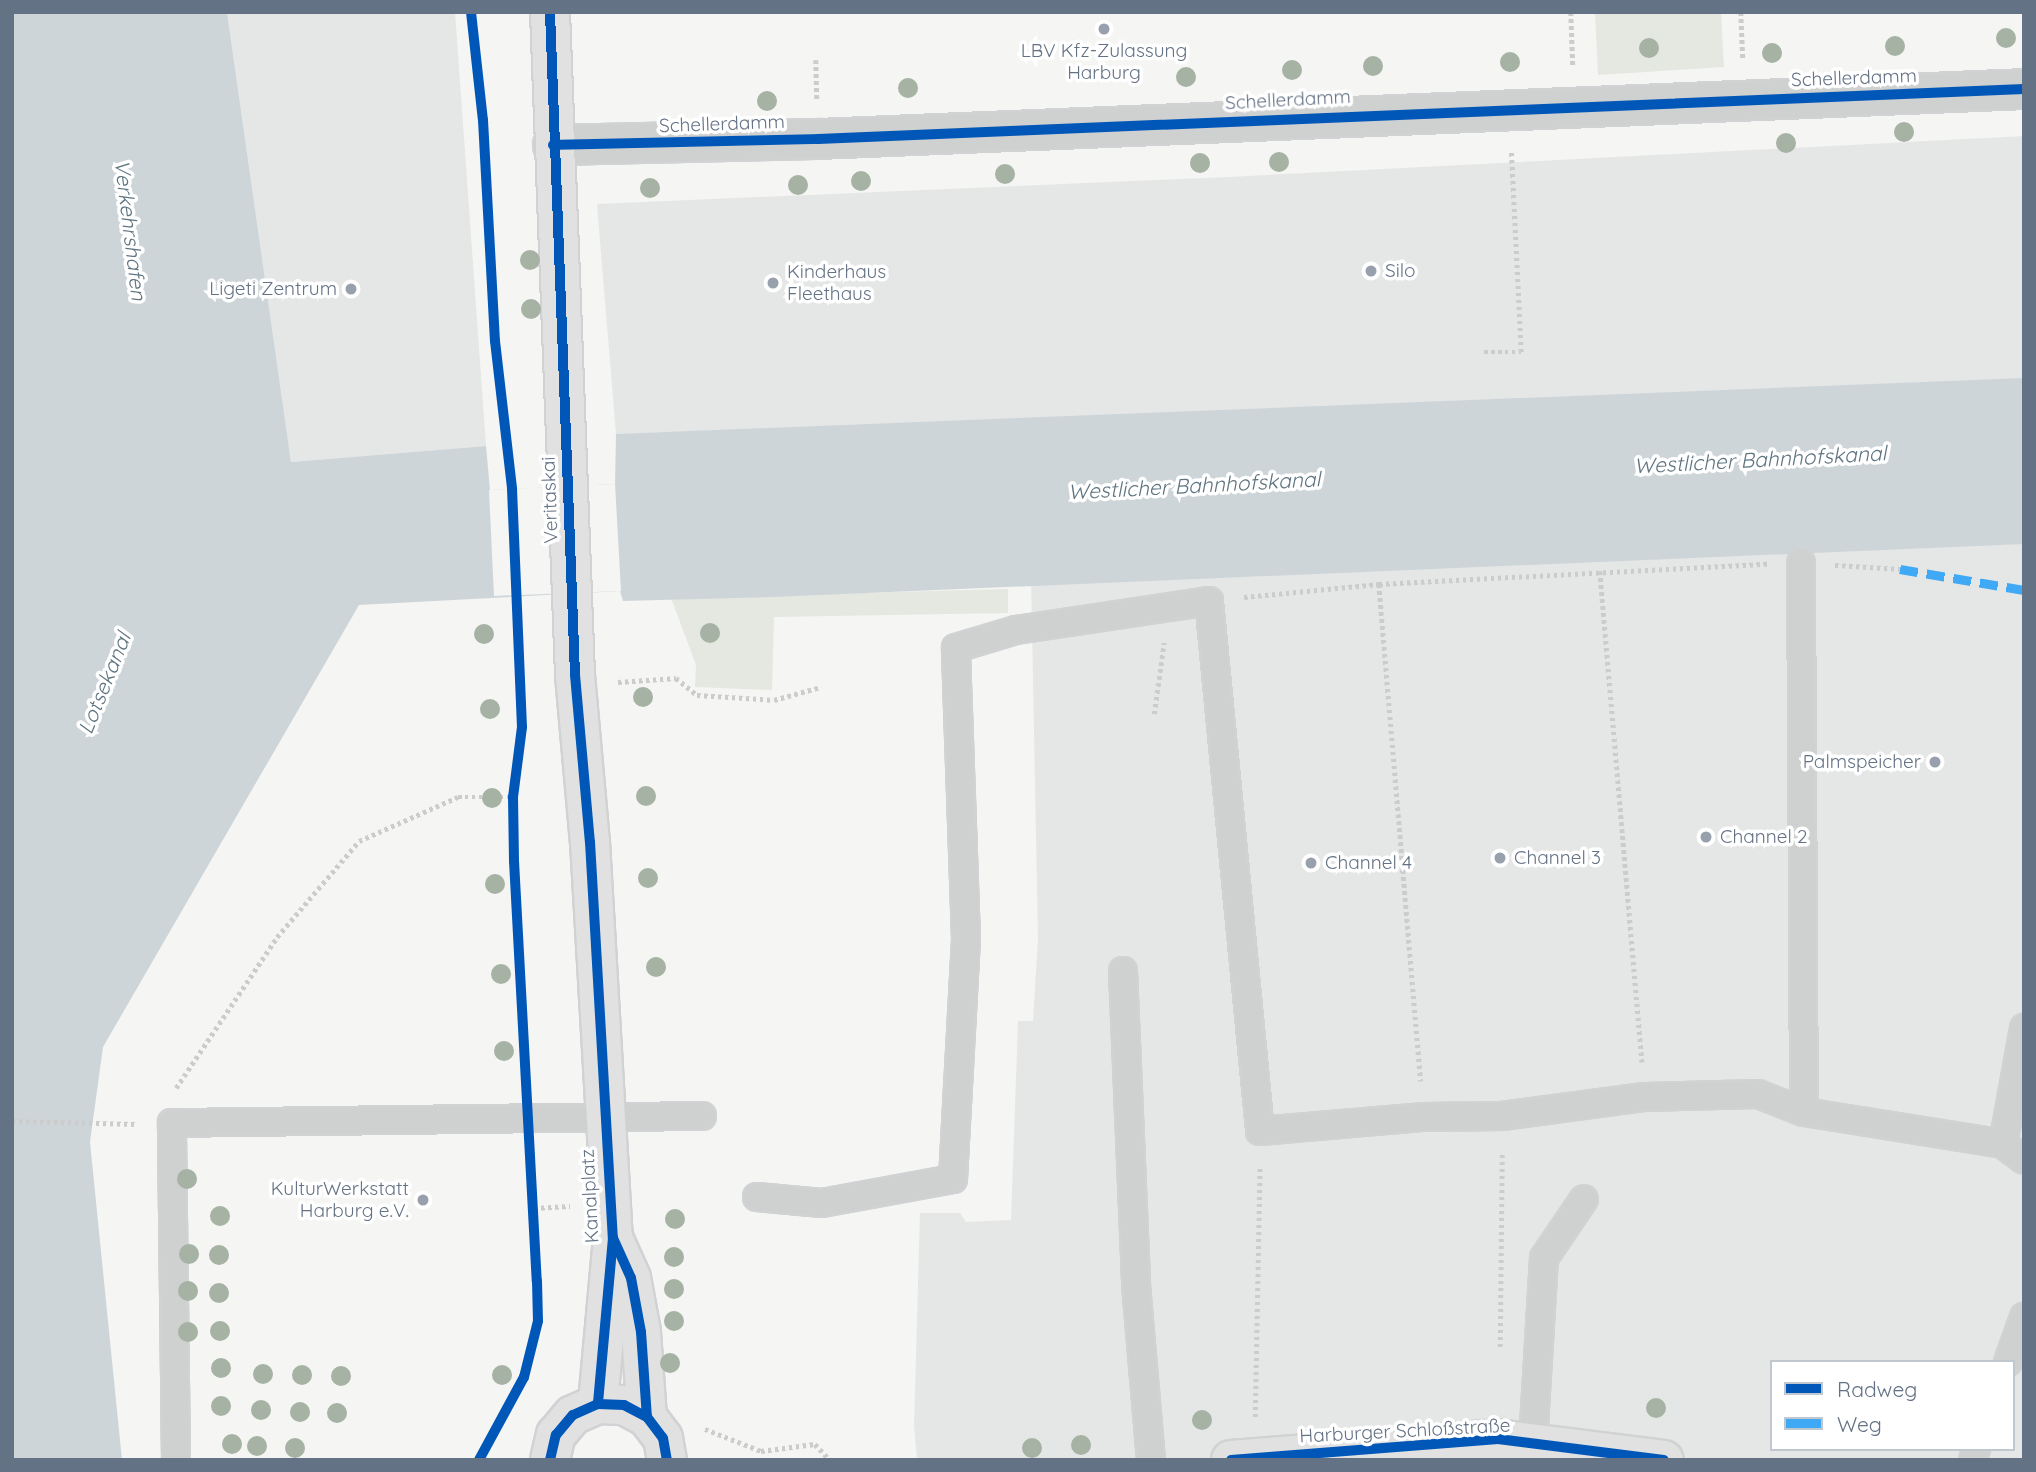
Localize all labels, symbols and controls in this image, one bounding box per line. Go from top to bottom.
marker: LBV Kfz-Zulassung Harburg [1096,21,1112,37]
place label: LBV Kfz-Zulassung Harburg [1021,40,1187,84]
street label: Schellerdamm [1791,64,1917,92]
street label: Schellerdamm [1225,85,1351,115]
street label: Schellerdamm [659,110,785,138]
water label: Verkehrshafen [110,158,152,302]
place label: Silo [1385,260,1415,282]
place label: Kinderhaus Fleethaus [787,261,886,305]
marker: Silo [1363,263,1379,279]
marker: Kinderhaus Fleethaus [765,275,781,291]
place label: Ligeti Zentrum [209,278,337,300]
marker: Ligeti Zentrum [343,281,359,297]
water label: Westlicher Bahnhofskanal [1633,440,1887,478]
street label: Veritaskai [537,456,563,544]
water label: Westlicher Bahnhofskanal [1067,466,1321,504]
water label: Lotsekanal [72,629,136,737]
place label: Palmspeicher [1803,751,1921,773]
marker: Palmspeicher [1927,754,1943,770]
place label: Channel 2 [1720,826,1807,848]
marker: Channel 2 [1698,829,1714,845]
place label: Channel 3 [1514,847,1601,869]
marker: Channel 3 [1492,850,1508,866]
place label: Channel 4 [1325,852,1412,874]
marker: Channel 4 [1303,855,1319,871]
street label: Kanalplatz [576,1148,604,1244]
place label: KulturWerkstatt Harburg e.V. [271,1178,409,1222]
marker: KulturWerkstatt Harburg e.V. [415,1192,431,1208]
legend [1770,1360,2015,1451]
text: Radweg [1837,1376,1917,1402]
text: Weg [1837,1411,1882,1437]
street label: Harburger Schloßstraße [1299,1414,1511,1448]

